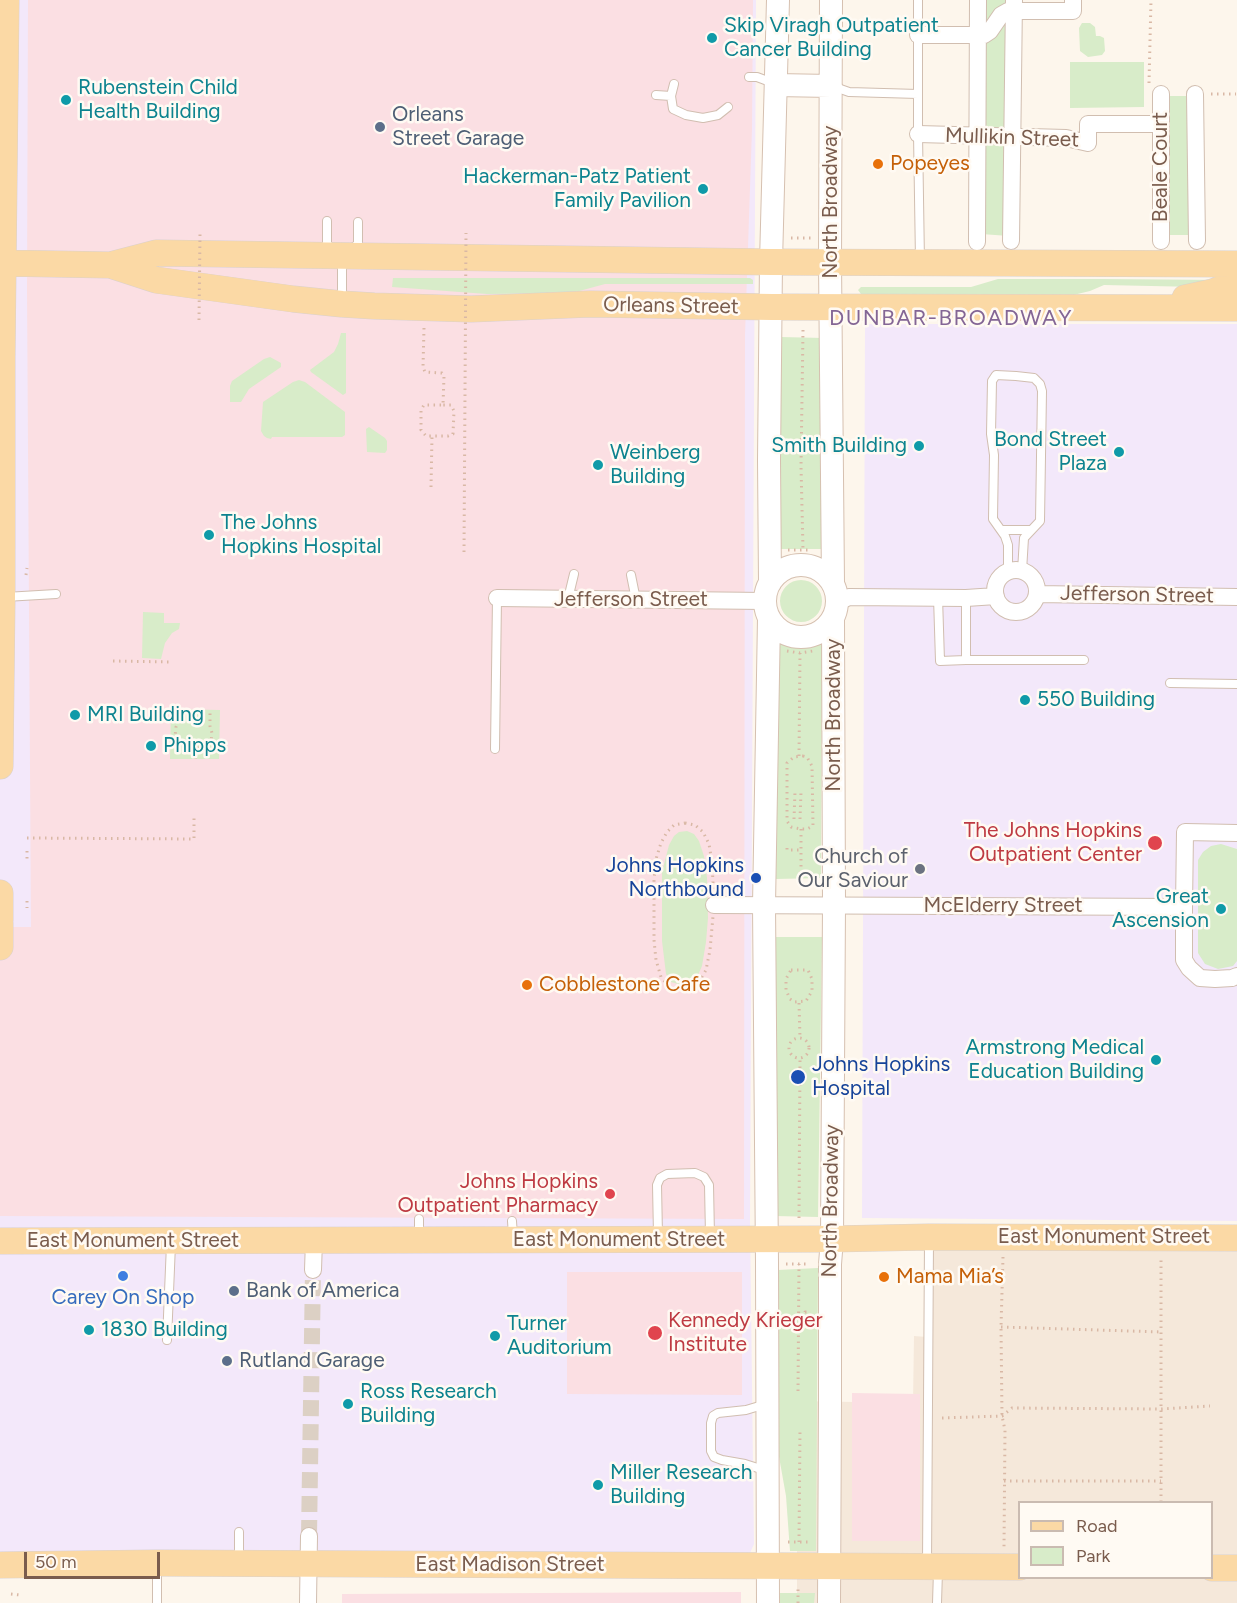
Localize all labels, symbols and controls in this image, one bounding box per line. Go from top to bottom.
place label: Skip Viragh Outpatient Cancer Building [724,13,939,63]
marker: Skip Viragh Outpatient Cancer Building [705,31,719,45]
place label: Rubenstein Child Health Building [78,75,238,125]
marker: Rubenstein Child Health Building [59,93,73,107]
place label: Orleans Street Garage [392,102,524,152]
street label: Beale Court [1148,112,1174,222]
marker: Orleans Street Garage [373,120,387,134]
street label: Mullikin Street [944,123,1080,153]
street label: North Broadway [818,125,844,279]
place label: Popeyes [890,151,970,177]
marker: Popeyes [871,157,885,171]
place label: Hackerman-Patz Patient Family Pavilion [463,164,691,214]
marker: Hackerman-Patz Patient Family Pavilion [696,182,710,196]
street label: Orleans Street [603,292,739,320]
district label: DUNBAR-BROADWAY [829,306,1073,332]
place label: Bond Street Plaza [994,427,1107,477]
place label: Smith Building [771,433,907,459]
marker: Smith Building [912,439,926,453]
place label: Weinberg Building [610,440,701,490]
marker: Bond Street Plaza [1112,445,1126,459]
marker: Weinberg Building [591,458,605,472]
place label: The Johns Hopkins Hospital [221,510,381,560]
marker: The Johns Hopkins Hospital [202,528,216,542]
street label: Jefferson Street [1060,581,1214,609]
street label: Jefferson Street [554,587,708,613]
street label: North Broadway [821,638,847,792]
place label: 550 Building [1037,687,1155,713]
marker: 550 Building [1018,693,1032,707]
place label: MRI Building [87,702,204,728]
marker: MRI Building [68,708,82,722]
place label: Phipps [163,733,226,759]
marker: Phipps [144,739,158,753]
place label: The Johns Hopkins Outpatient Center [964,818,1142,868]
marker: The Johns Hopkins Outpatient Center [1146,834,1164,852]
place label: Church of Our Saviour [797,844,908,894]
place label: Johns Hopkins Northbound [606,853,744,903]
marker: Church of Our Saviour [913,862,927,876]
marker: Johns Hopkins Northbound [749,871,763,885]
place label: Great Ascension [1112,884,1209,934]
street label: McElderry Street [923,893,1083,919]
marker: Great Ascension [1214,902,1228,916]
place label: Cobblestone Cafe [539,972,710,998]
marker: Cobblestone Cafe [520,978,534,992]
place label: Armstrong Medical Education Building [965,1035,1144,1085]
place label: Johns Hopkins Hospital [812,1052,950,1102]
marker: Armstrong Medical Education Building [1149,1053,1163,1067]
marker: Johns Hopkins Hospital [789,1068,807,1086]
street label: North Broadway [817,1124,845,1278]
place label: Johns Hopkins Outpatient Pharmacy [397,1169,598,1219]
marker: Johns Hopkins Outpatient Pharmacy [603,1187,617,1201]
street label: East Monument Street [998,1224,1210,1250]
street label: East Monument Street [513,1227,725,1253]
street label: East Monument Street [27,1228,239,1254]
place label: Mama Mia’s [896,1264,1004,1290]
marker: Carey On Shop [116,1269,130,1283]
marker: Mama Mia’s [877,1270,891,1284]
place label: Bank of America [246,1278,399,1304]
marker: Bank of America [227,1284,241,1298]
place label: Carey On Shop [52,1285,194,1311]
place label: Kennedy Krieger Institute [668,1308,823,1358]
place label: Turner Auditorium [507,1311,612,1361]
place label: 1830 Building [101,1317,228,1343]
marker: 1830 Building [82,1323,96,1337]
marker: Kennedy Krieger Institute [646,1324,664,1342]
marker: Turner Auditorium [488,1329,502,1343]
place label: Rutland Garage [239,1348,385,1374]
marker: Rutland Garage [220,1354,234,1368]
place label: Ross Research Building [360,1379,497,1429]
marker: Ross Research Building [341,1397,355,1411]
place label: Miller Research Building [610,1460,752,1510]
marker: Miller Research Building [591,1478,605,1492]
legend [1018,1501,1213,1579]
text: Road [1076,1515,1117,1537]
scale bar [27,1540,164,1578]
text: Park [1076,1545,1110,1567]
text: 50 m [35,1551,77,1573]
street label: East Madison Street [415,1552,605,1578]

